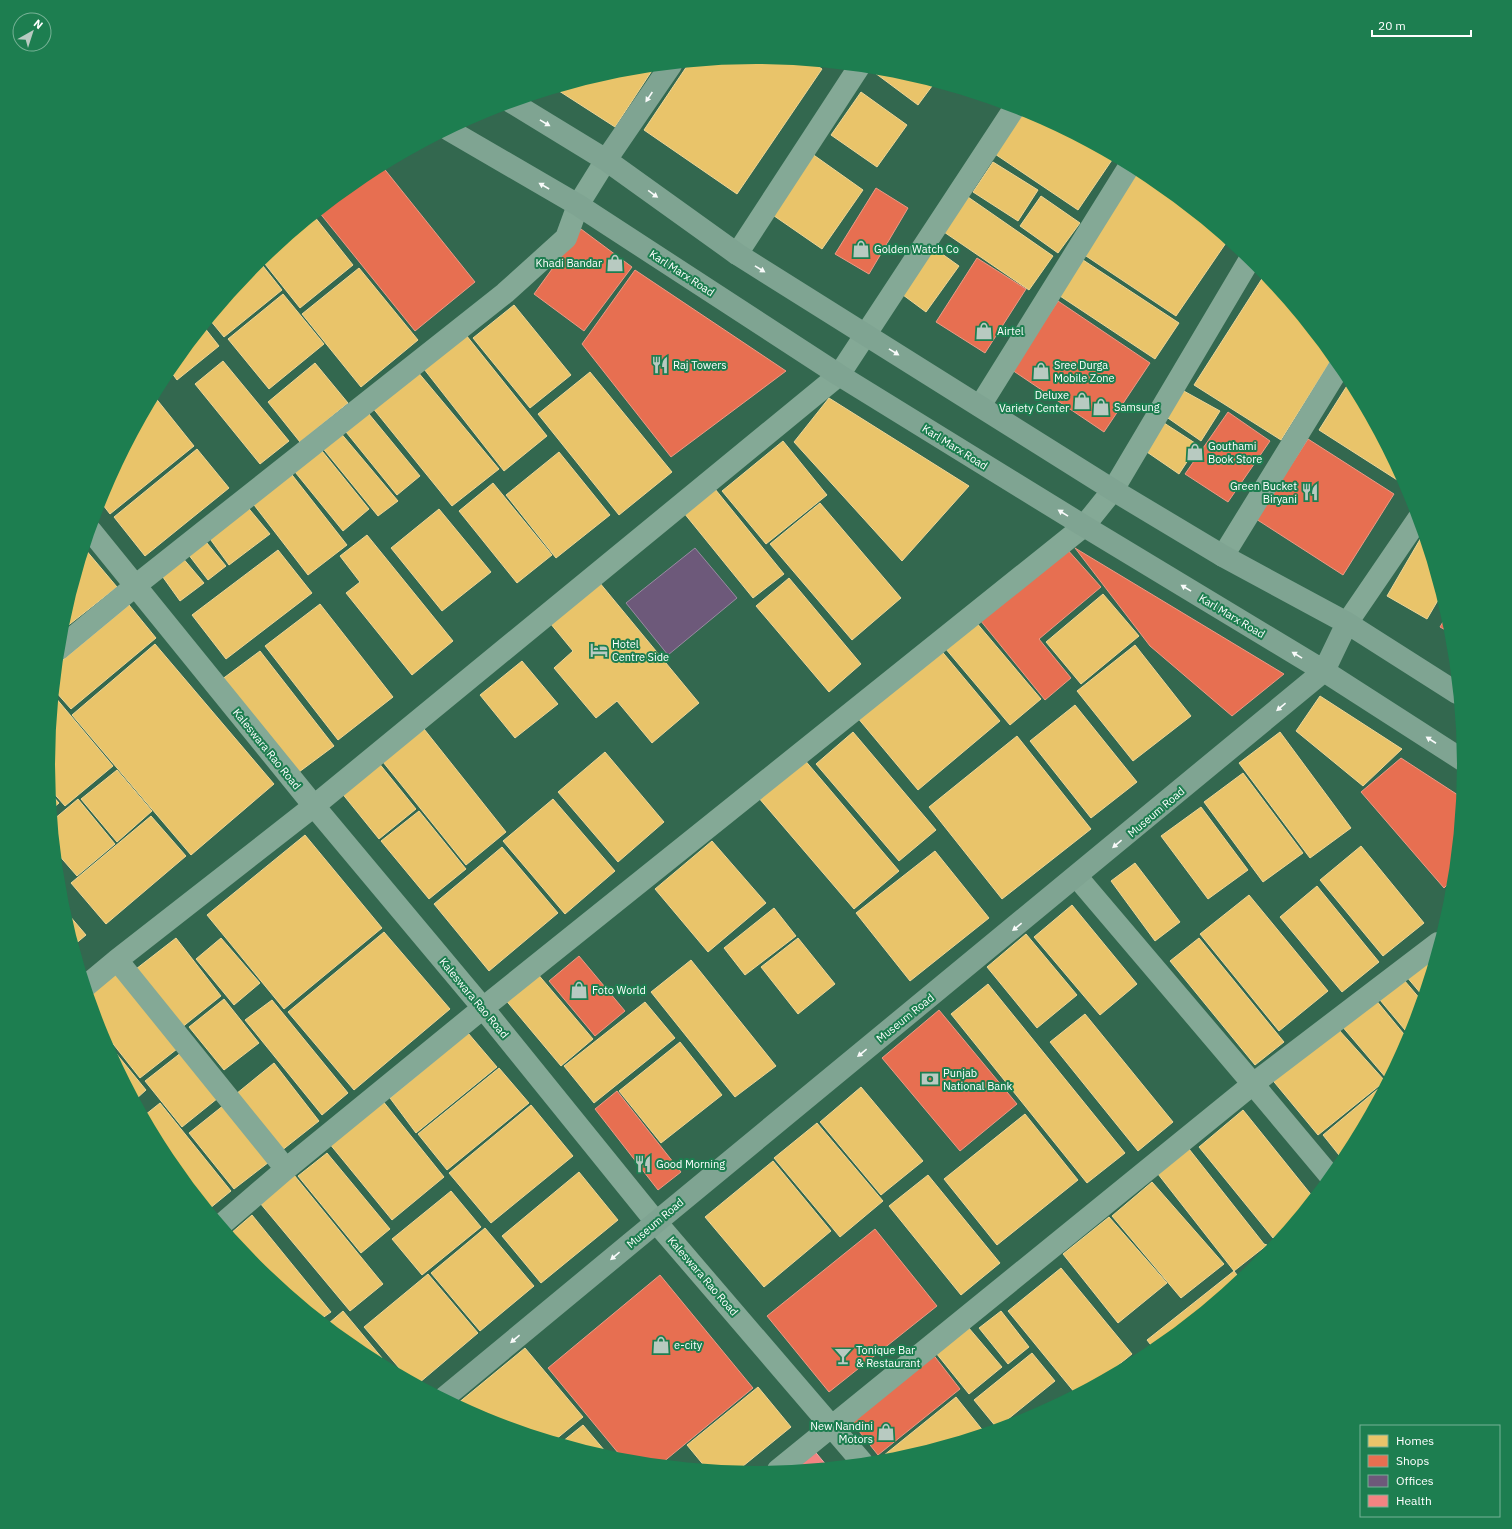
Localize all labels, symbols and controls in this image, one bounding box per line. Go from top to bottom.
north arrow [12,12,52,52]
scale bar [1372,12,1471,38]
text: N [31,16,46,32]
text: 20 m [1378,18,1406,33]
one-way arrow [645,92,653,102]
one-way arrow [539,119,551,126]
one-way arrow [539,182,550,189]
one-way arrow [648,190,659,198]
shop icon: Golden Watch Co [851,239,871,259]
place label: Golden Watch Co [874,242,959,256]
street label: Karl Marx Road [647,247,717,299]
shop icon: Khadi Bandar [605,253,625,273]
place label: Khadi Bandar [536,256,602,270]
one-way arrow [754,265,765,272]
shop icon: Airtel [974,321,994,341]
place label: Airtel [997,324,1024,338]
one-way arrow [888,349,900,356]
restaurant icon: Raj Towers [650,355,670,375]
place label: Raj Towers [673,358,727,372]
place label: Sree Durga Mobile Zone [1054,358,1115,385]
shop icon: Sree Durga Mobile Zone [1031,361,1051,381]
place label: Deluxe Variety Center [999,388,1069,415]
shop icon: Deluxe Variety Center [1072,391,1092,411]
shop icon: Samsung [1091,397,1111,417]
place label: Samsung [1114,400,1160,414]
street label: Karl Marx Road [920,421,990,473]
place label: Gouthami Book Store [1208,439,1262,466]
shop icon: Gouthami Book Store [1185,442,1205,462]
place label: Green Bucket Biryani [1230,479,1297,506]
restaurant icon: Green Bucket Biryani [1300,482,1320,502]
one-way arrow [1057,510,1069,517]
one-way arrow [1181,584,1191,592]
street label: Karl Marx Road [1196,591,1268,641]
place label: Hotel Centre Side [612,637,669,664]
hotel icon: Hotel Centre Side [589,640,609,660]
one-way arrow [1291,652,1303,659]
one-way arrow [1276,702,1287,711]
street label: Kaleswara Rao Road [230,706,304,792]
one-way arrow [1426,736,1436,744]
street label: Museum Road [1125,784,1187,840]
one-way arrow [1111,839,1122,848]
one-way arrow [1011,922,1022,931]
street label: Kaleswara Rao Road [436,955,512,1041]
shop icon: Foto World [569,980,589,1000]
place label: Foto World [592,983,646,997]
street label: Museum Road [873,990,937,1046]
one-way arrow [856,1049,867,1058]
place label: Punjab National Bank [943,1066,1012,1093]
bank icon: Punjab National Bank [920,1069,940,1089]
restaurant icon: Good Morning [633,1154,653,1174]
place label: Good Morning [656,1157,725,1171]
street label: Museum Road [624,1195,686,1251]
street label: Kaleswara Rao Road [665,1233,741,1319]
one-way arrow [610,1251,620,1260]
one-way arrow [510,1334,521,1343]
shop icon: e-city [651,1335,671,1355]
place label: e-city [674,1338,703,1352]
place label: Tonique Bar & Restaurant [856,1343,921,1370]
bar icon: Tonique Bar & Restaurant [833,1346,853,1366]
place label: New Nandini Motors [810,1419,873,1446]
shop icon: New Nandini Motors [876,1422,896,1442]
legend [1360,1425,1500,1517]
text: Homes [1396,1433,1434,1448]
text: Shops [1396,1453,1429,1468]
text: Offices [1396,1473,1434,1488]
text: Health [1396,1493,1432,1508]

